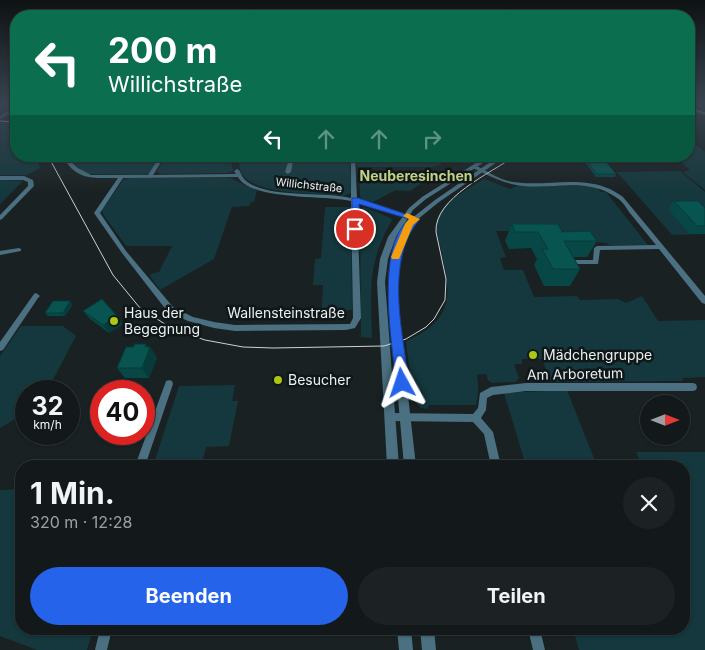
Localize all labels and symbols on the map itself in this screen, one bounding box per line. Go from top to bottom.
district label: Neuberesinchen [360,167,472,184]
street label: Willichstraße [275,175,343,195]
pin [334,208,376,250]
place label: Haus der Begegnung [124,304,200,337]
street label: Wallensteinstraße [227,304,345,321]
marker: Haus der Begegnung [108,315,120,327]
place label: Mädchengruppe [543,346,652,363]
marker: Mädchengruppe [527,349,539,361]
position arrow [375,356,427,408]
street label: Am Arboretum [527,364,623,383]
place label: Besucher [288,371,351,388]
marker: Besucher [272,374,284,386]
speed limit sign: 40 [90,380,155,445]
north arrow [640,395,690,445]

